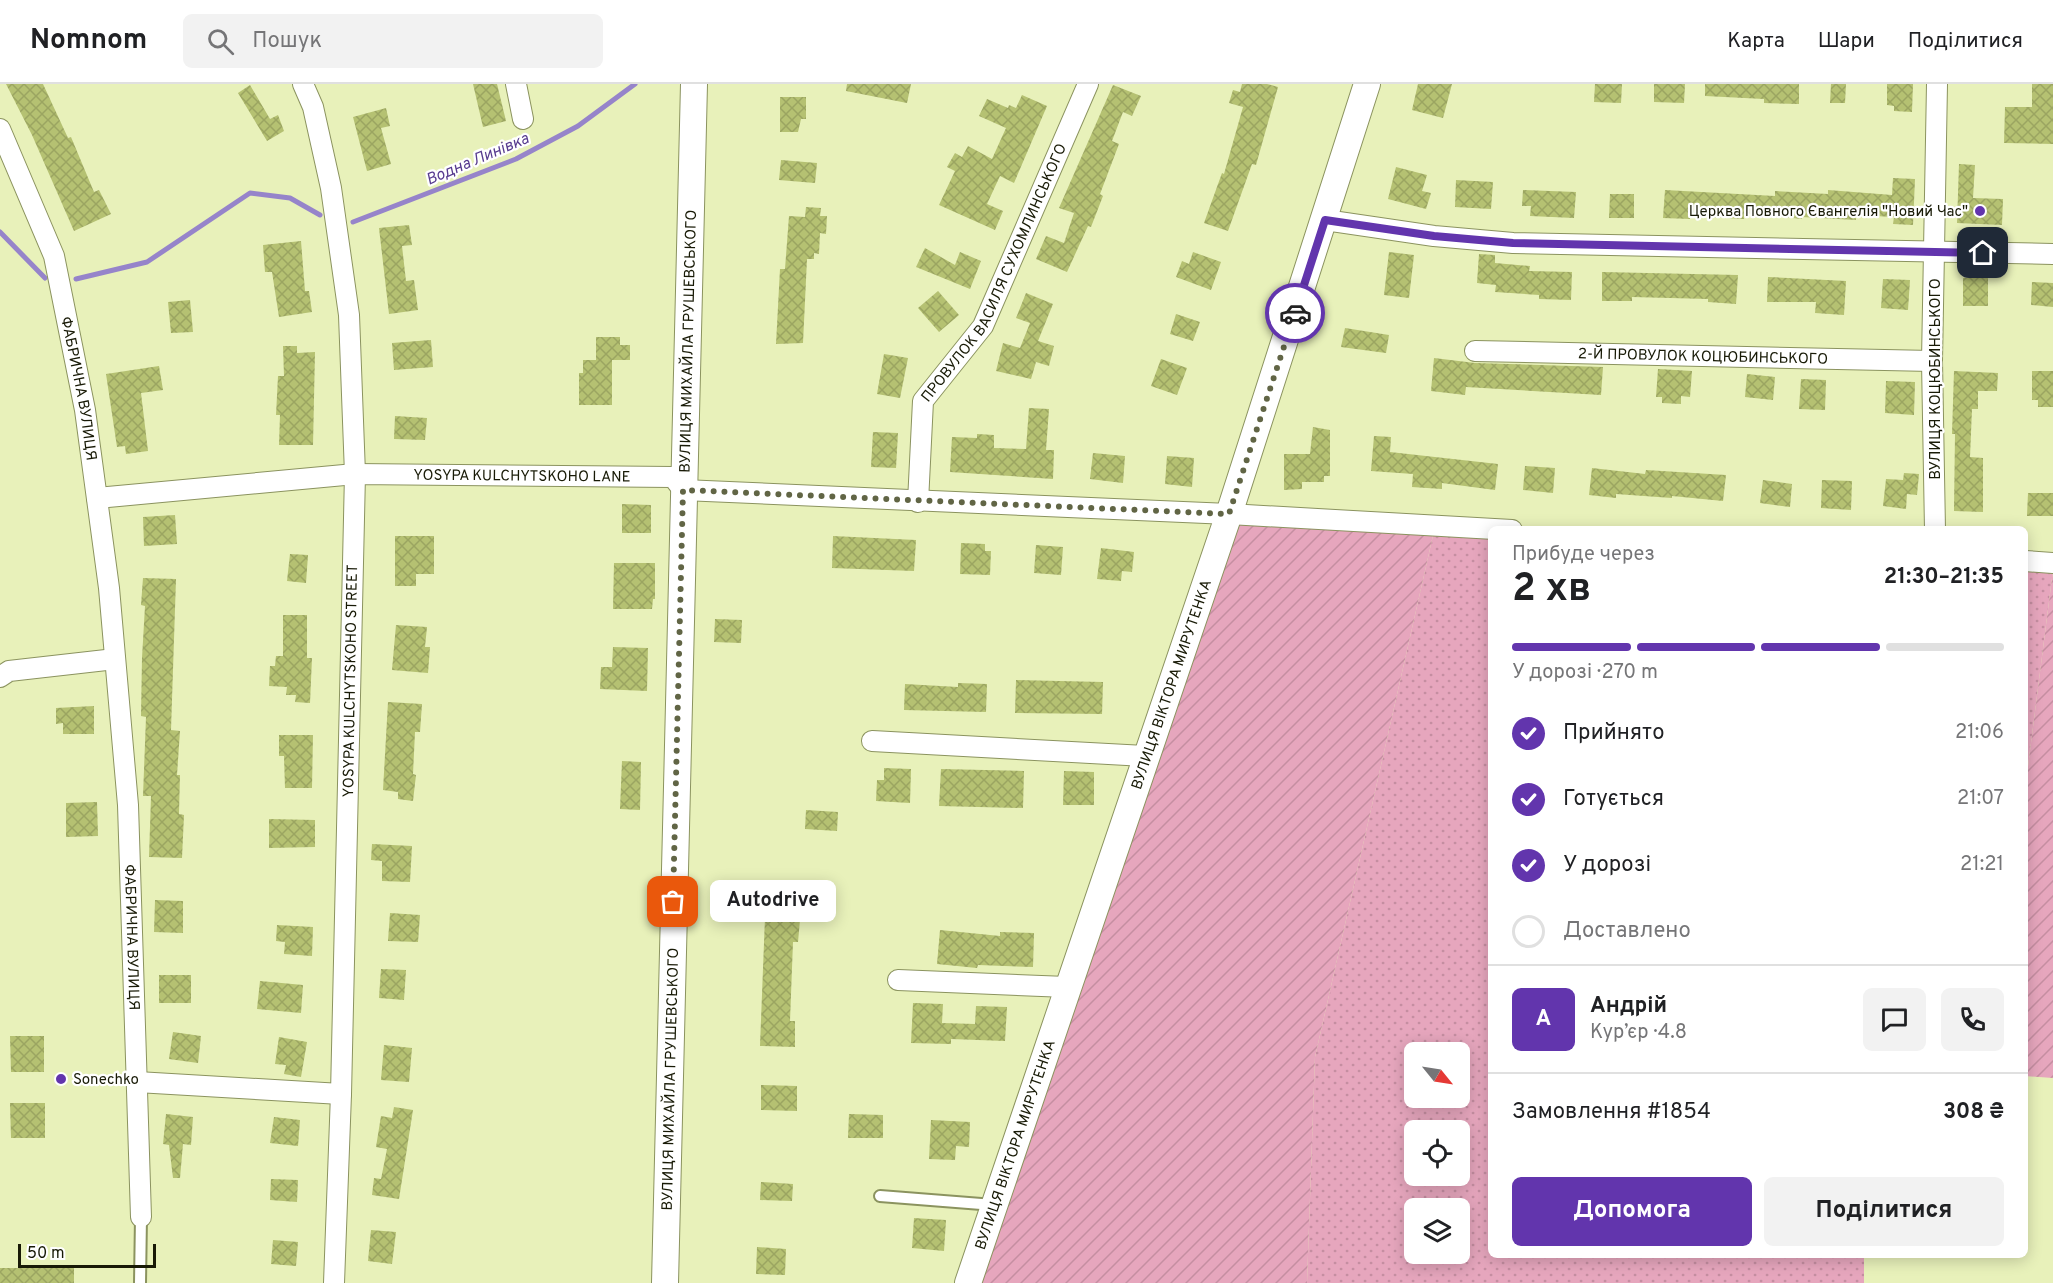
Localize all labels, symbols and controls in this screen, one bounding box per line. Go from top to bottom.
search box [183,14,603,68]
text: Nomnom [30,23,147,59]
icon: search [204,25,237,58]
text: Пошук [252,28,322,55]
text: Карта [1727,28,1785,55]
text: Шари [1818,28,1875,55]
text: Поділитися [1908,28,2023,55]
water label: Водна Линівка [423,129,533,191]
street label: ПРОВУЛОК ВАСИЛЯ СУХОМЛИНСЬКОГО [918,141,1072,407]
place label: Церква Повного Євангелія "Новий Час" [1689,203,1968,222]
marker: Церква Повного Євангелія "Новий Час" [1973,204,1987,218]
street label: ВУЛИЦЯ МИХАЙЛА ГРУШЕВСЬКОГО [677,210,702,473]
pin [1957,227,2008,278]
icon: home [1966,236,1999,269]
street label: ВУЛИЦЯ КОЦЮБИНСЬКОГО [1927,278,1946,480]
courier [1265,283,1325,343]
icon: car [1279,297,1312,330]
street label: ФАБРИЧНА ВУЛИЦЯ [55,315,100,462]
street label: 2-Й ПРОВУЛОК КОЦЮБИНСЬКОГО [1578,344,1828,370]
street label: YOSYPA KULCHYTSKOHO LANE [413,467,631,488]
text: Прибуде через [1512,542,1655,568]
street label: YOSYPA KULCHYTSKOHO STREET [340,564,363,798]
text: 21:30–21:35 [1884,564,2004,591]
text: 2 хв [1512,566,1591,615]
street label: ВУЛИЦЯ ВІКТОРА МИРУТЕНКА [1128,577,1217,793]
text: У дорозі · 270 m [1512,660,1658,686]
icon: check [1512,717,1545,750]
text: Прийнято [1563,720,1664,747]
text: 21:06 [1955,720,2004,746]
icon: check [1512,783,1545,816]
text: Готується [1563,786,1664,813]
text: 21:07 [1957,786,2004,812]
icon: check [1512,849,1545,882]
text: У дорозі [1563,852,1651,879]
text: 21:21 [1960,852,2004,878]
street label: ФАБРИЧНА ВУЛИЦЯ [119,864,142,1011]
pin [647,876,698,927]
callout: Autodrive [709,881,835,923]
icon: bag [656,885,689,918]
text: Autodrive [727,888,819,914]
text: Доставлено [1563,918,1691,945]
street label: ВУЛИЦЯ МИХАЙЛА ГРУШЕВСЬКОГО [659,947,684,1211]
button: chat [1863,988,1926,1051]
button: phone [1941,988,2004,1051]
text: Андрій [1590,993,1667,1020]
text: А [1536,1006,1551,1033]
text: Кур’єр · 4.8 [1590,1020,1687,1046]
street label: ВУЛИЦЯ ВІКТОРА МИРУТЕНКА [972,1038,1061,1253]
north arrow [1404,1042,1470,1108]
map controls [1404,1042,1470,1264]
place label: Sonechko [73,1071,139,1090]
marker: Sonechko [54,1072,68,1086]
text: Замовлення #1854 [1512,1099,1711,1126]
text: 308 ₴ [1943,1099,2004,1126]
button: locate [1404,1120,1470,1186]
button: Допомога [1512,1177,1752,1246]
button: Поділитися [1764,1177,2004,1246]
button: layers [1404,1198,1470,1264]
scale bar [18,1241,156,1268]
text: 50 m [27,1244,65,1264]

